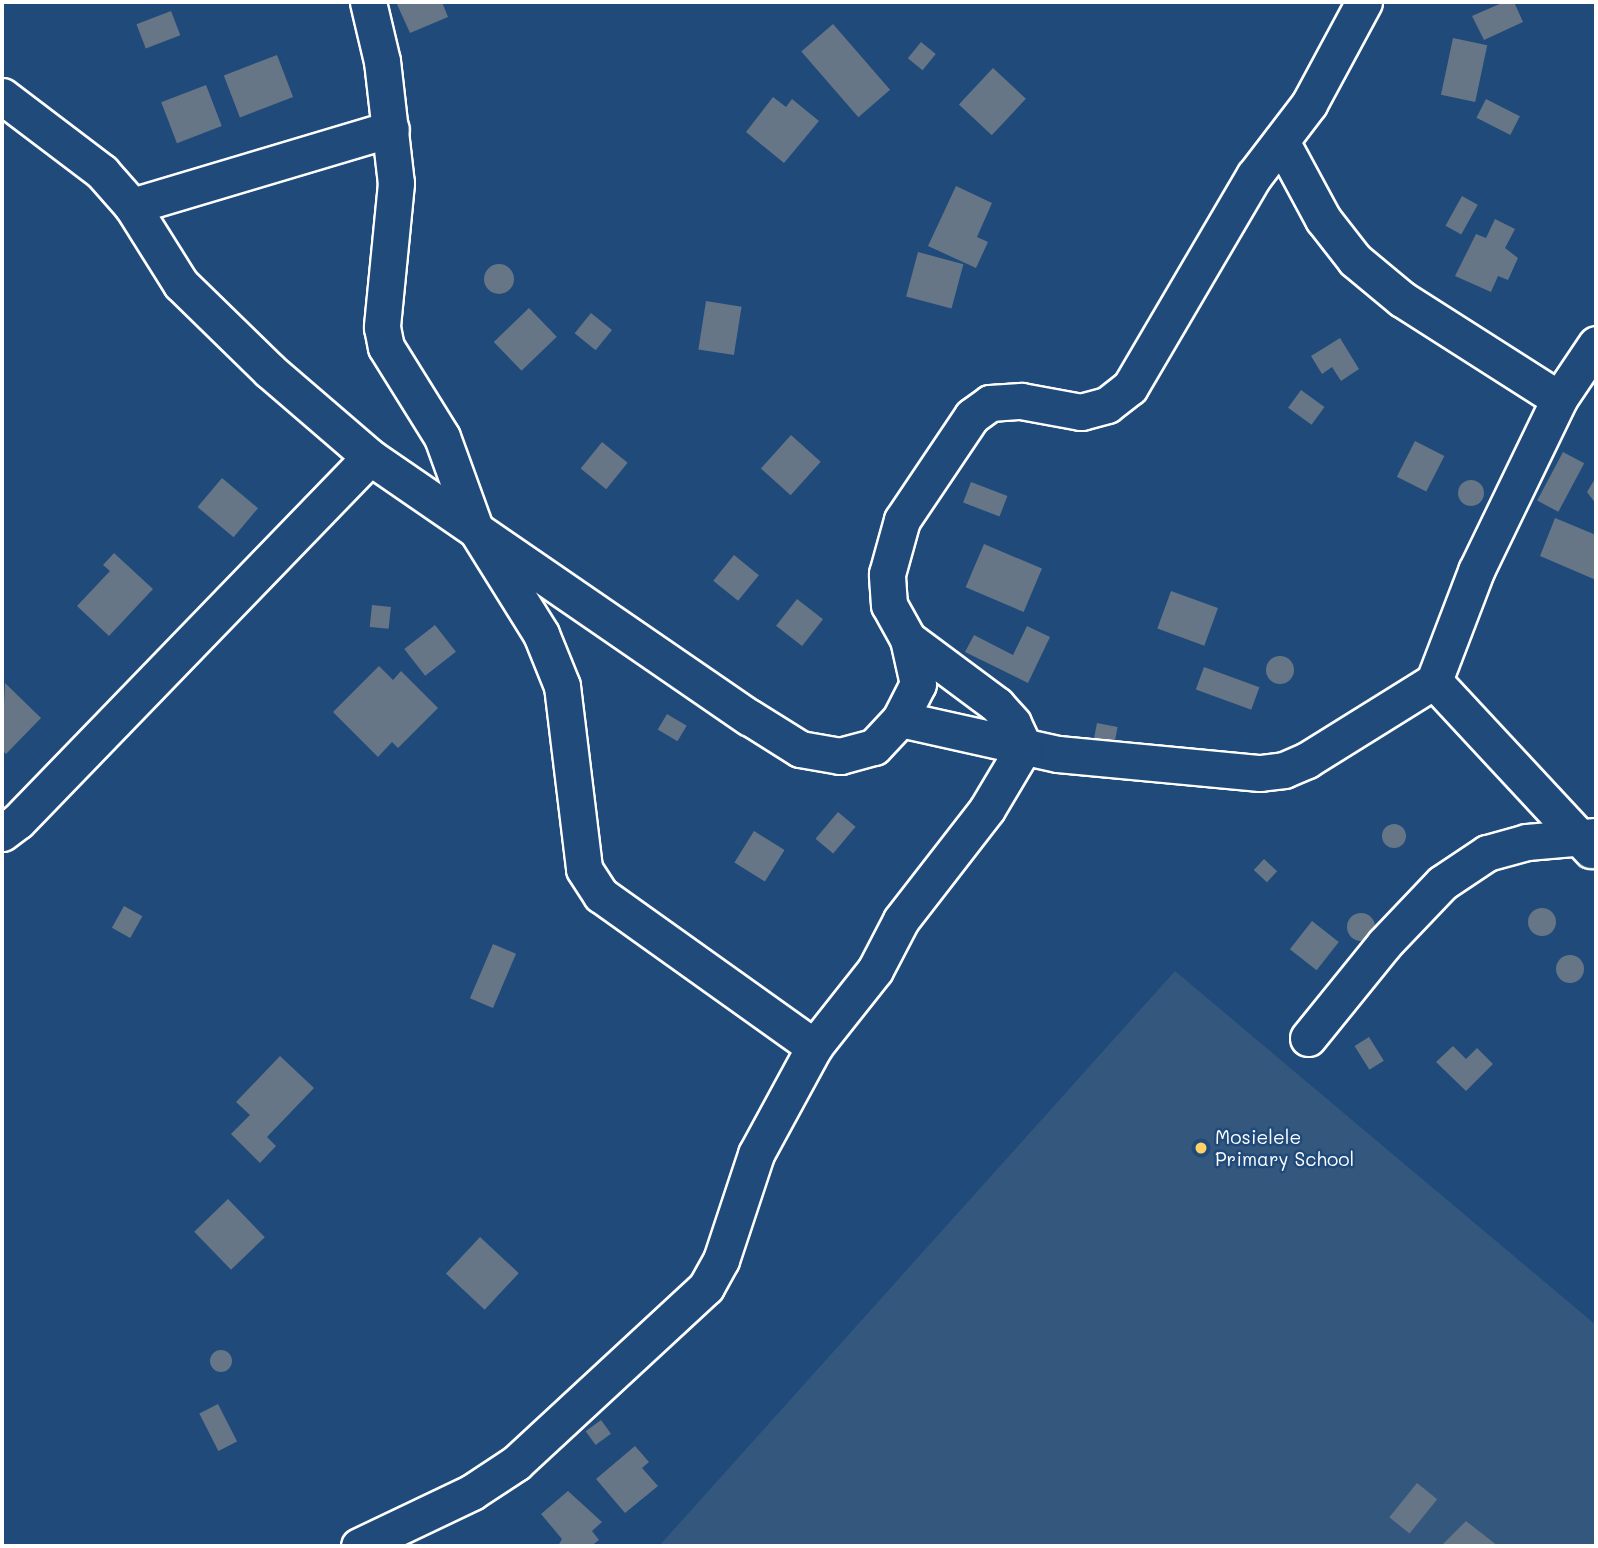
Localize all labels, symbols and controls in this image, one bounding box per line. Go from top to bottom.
place label: Mosielele Primary School [1215,1126,1354,1170]
marker: Mosielele Primary School [1193,1140,1209,1156]

